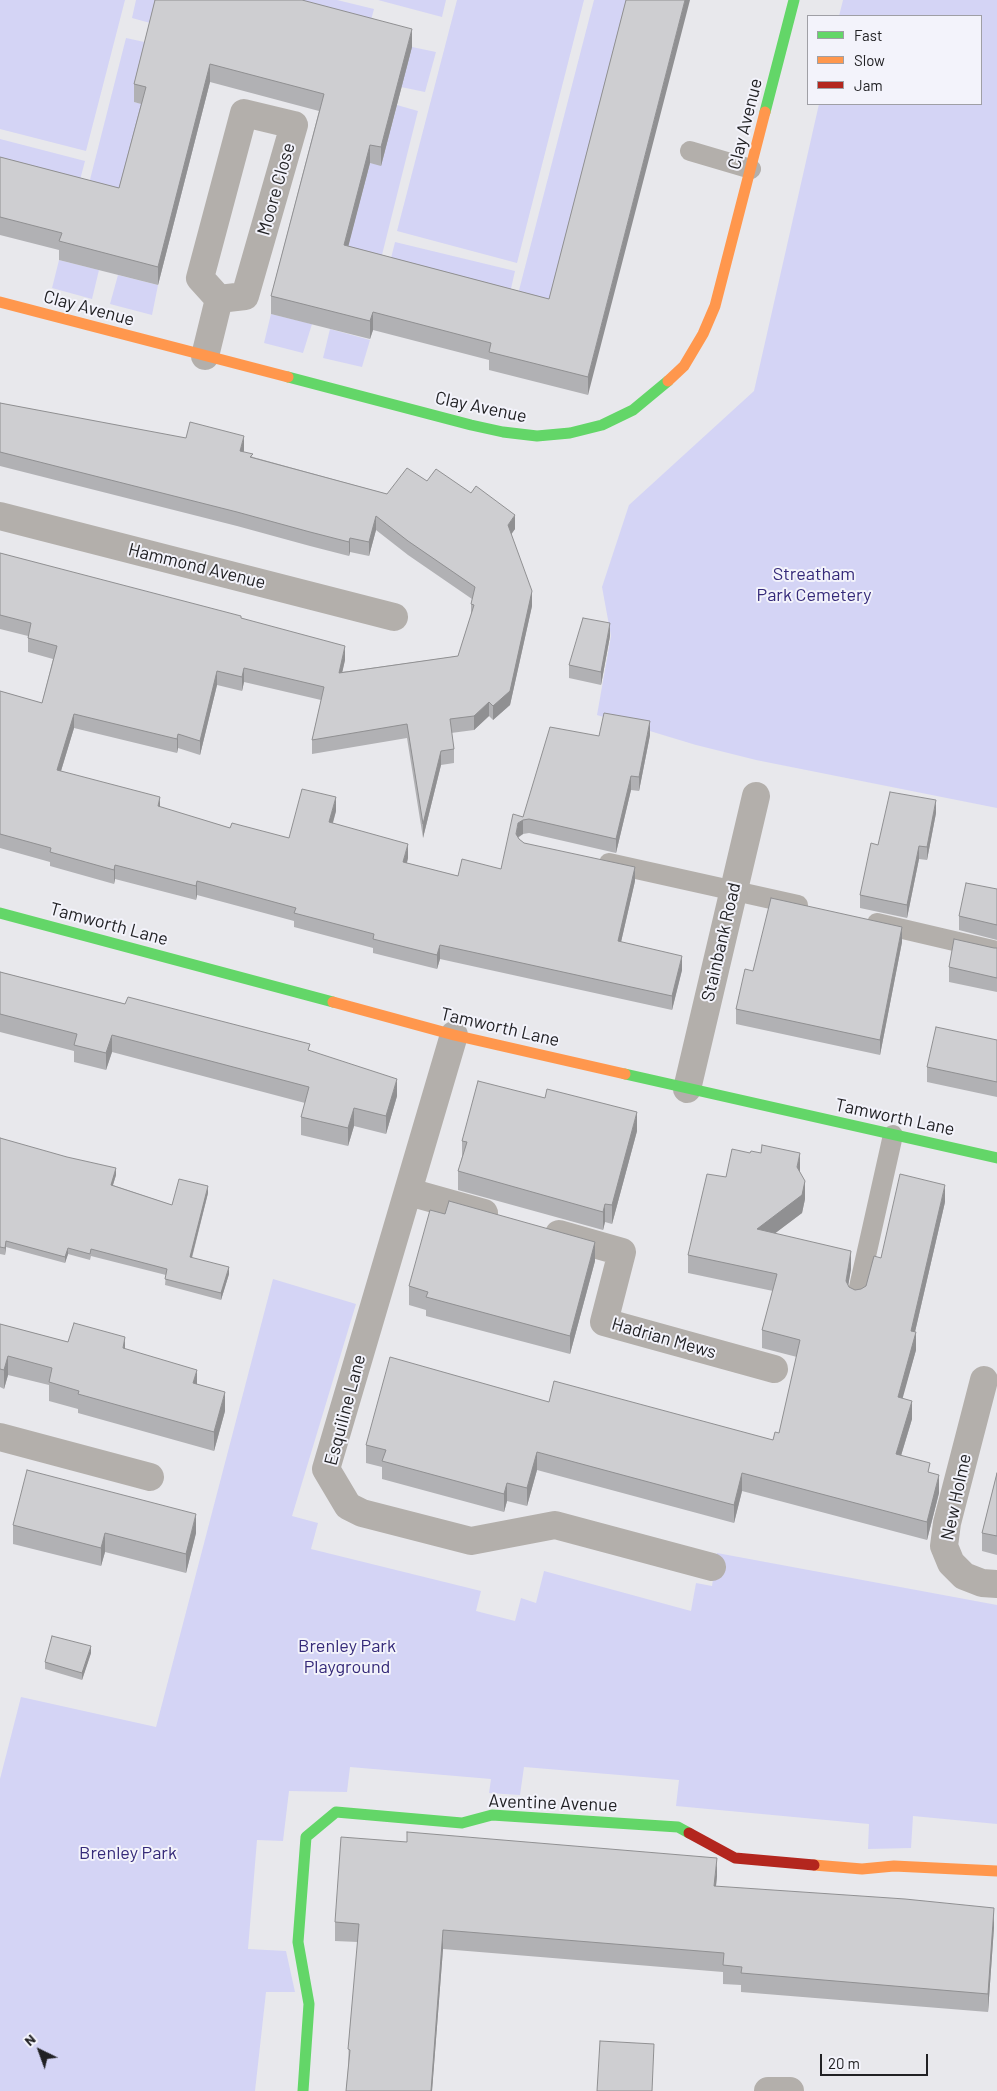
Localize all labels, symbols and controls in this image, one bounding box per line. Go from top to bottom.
legend [807,15,982,105]
text: Fast [854,26,882,44]
text: Slow [854,51,885,69]
street label: Clay Avenue [723,76,767,172]
text: Jam [854,76,883,94]
street label: Moore Close [252,140,300,238]
street label: Clay Avenue [41,285,137,331]
street label: Clay Avenue [433,387,529,427]
street label: Hammond Avenue [126,539,268,593]
park label: Streatham Park Cemetery [757,563,871,606]
street label: Stainbank Road [697,880,745,1004]
street label: Tamworth Lane [47,898,171,950]
street label: Tamworth Lane [438,1003,562,1051]
street label: Tamworth Lane [833,1094,957,1140]
street label: Hadrian Mews [609,1313,719,1363]
street label: Esquiline Lane [320,1352,370,1468]
street label: New Holme [936,1452,976,1542]
park label: Brenley Park Playground [298,1635,396,1678]
street label: Aventine Avenue [488,1790,618,1816]
park label: Brenley Park [79,1842,177,1864]
north arrow [15,2026,65,2076]
text: N [20,2030,39,2049]
scale bar [822,2044,930,2076]
text: 20 m [828,2054,860,2072]

